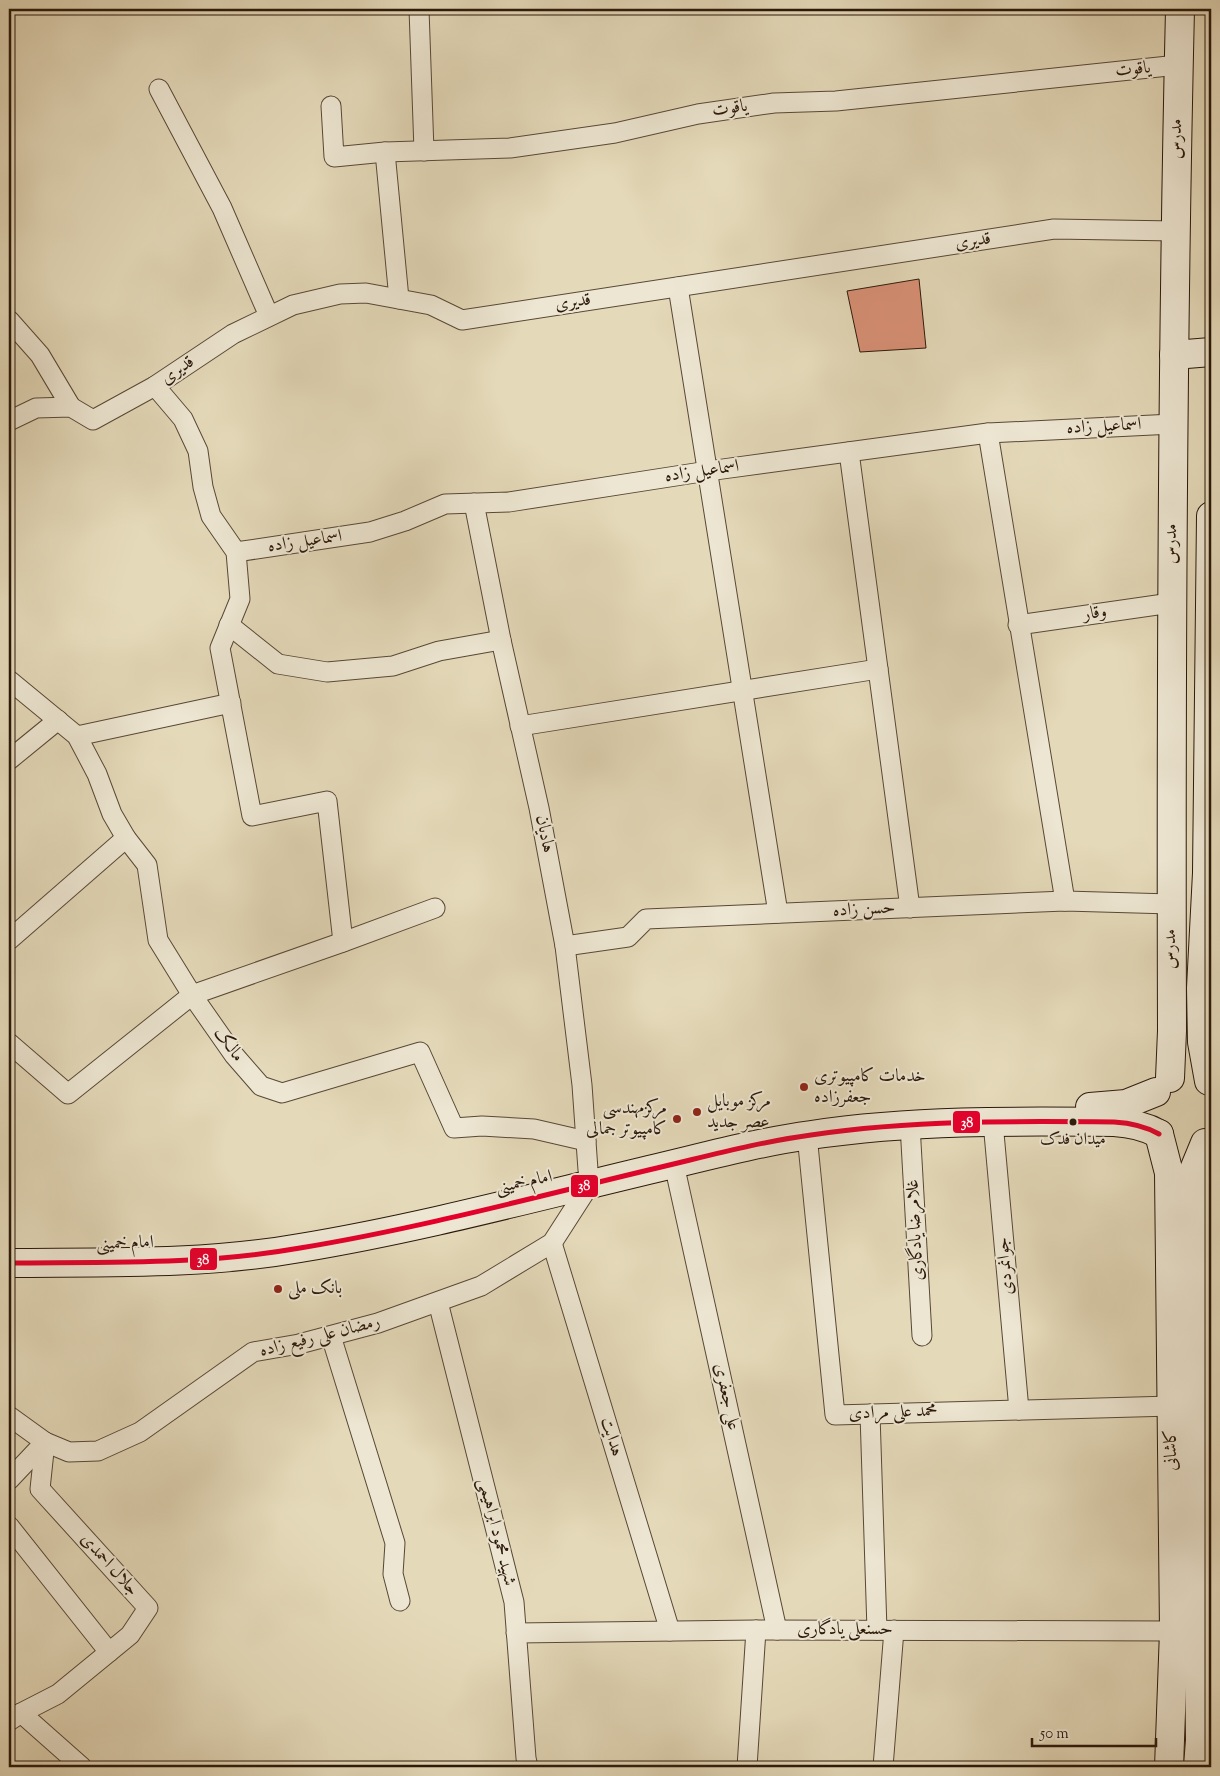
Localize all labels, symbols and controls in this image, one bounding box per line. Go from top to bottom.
street label: یاقوت [1114,55,1154,85]
street label: یاقوت [710,93,751,124]
street label: مدرس [1164,119,1190,159]
street label: قدیری [953,226,993,258]
street label: قدیری [553,287,593,319]
street label: قدیری [156,350,200,392]
street label: اسماعیل زاده [1066,412,1142,442]
street label: اسماعیل زاده [663,454,741,490]
street label: اسماعیل زاده [266,524,344,560]
street label: مدرس [1159,524,1185,564]
street label: وقار [1079,599,1109,629]
street label: هادیان [528,813,560,855]
street label: حسن زاده [832,895,896,925]
street label: مدرس [1158,929,1184,969]
street label: مالک [206,1022,250,1068]
place label: خدمات کامپیوتری جعفرزاده [814,1064,926,1111]
marker: خدمات کامپیوتری جعفرزاده [798,1081,810,1093]
place label: مرکز موبایل عصر جدید [707,1089,771,1136]
place label: مرکزمهندسی کامپیوتر جمالی [586,1096,667,1143]
marker: مرکز موبایل عصر جدید [691,1106,703,1118]
line badge: 38 [952,1110,981,1134]
marker: مرکزمهندسی کامپیوتر جمالی [671,1113,683,1125]
text: 38 [961,1114,973,1134]
marker: میدان فدک [1068,1117,1078,1127]
place label: میدان فدک [1040,1128,1106,1152]
street label: امام خمینی [493,1164,555,1203]
line badge: 38 [570,1174,599,1198]
text: 38 [578,1177,590,1197]
street label: غلامرضا یادگاری [900,1179,932,1281]
street label: امام خمینی [96,1230,154,1259]
street label: جوانمردی [991,1236,1021,1296]
line badge: 38 [189,1247,218,1271]
text: 38 [197,1251,209,1271]
place label: بانک ملی [288,1276,342,1302]
marker: بانک ملی [272,1283,284,1295]
street label: رمضان علی رفیع زاده [257,1309,383,1366]
street label: علی جعفری [706,1361,746,1433]
street label: محمد علی مرادی [848,1398,938,1428]
street label: هدایت [593,1414,629,1460]
street label: کاشانی [1159,1429,1185,1471]
street label: شهید محمود ابراهیمی [470,1475,522,1589]
street label: جلال احمدی [73,1528,145,1602]
street label: حسنعلی یادگاری [797,1617,893,1643]
scale bar [1032,1716,1156,1748]
text: 50 m [1039,1724,1069,1745]

